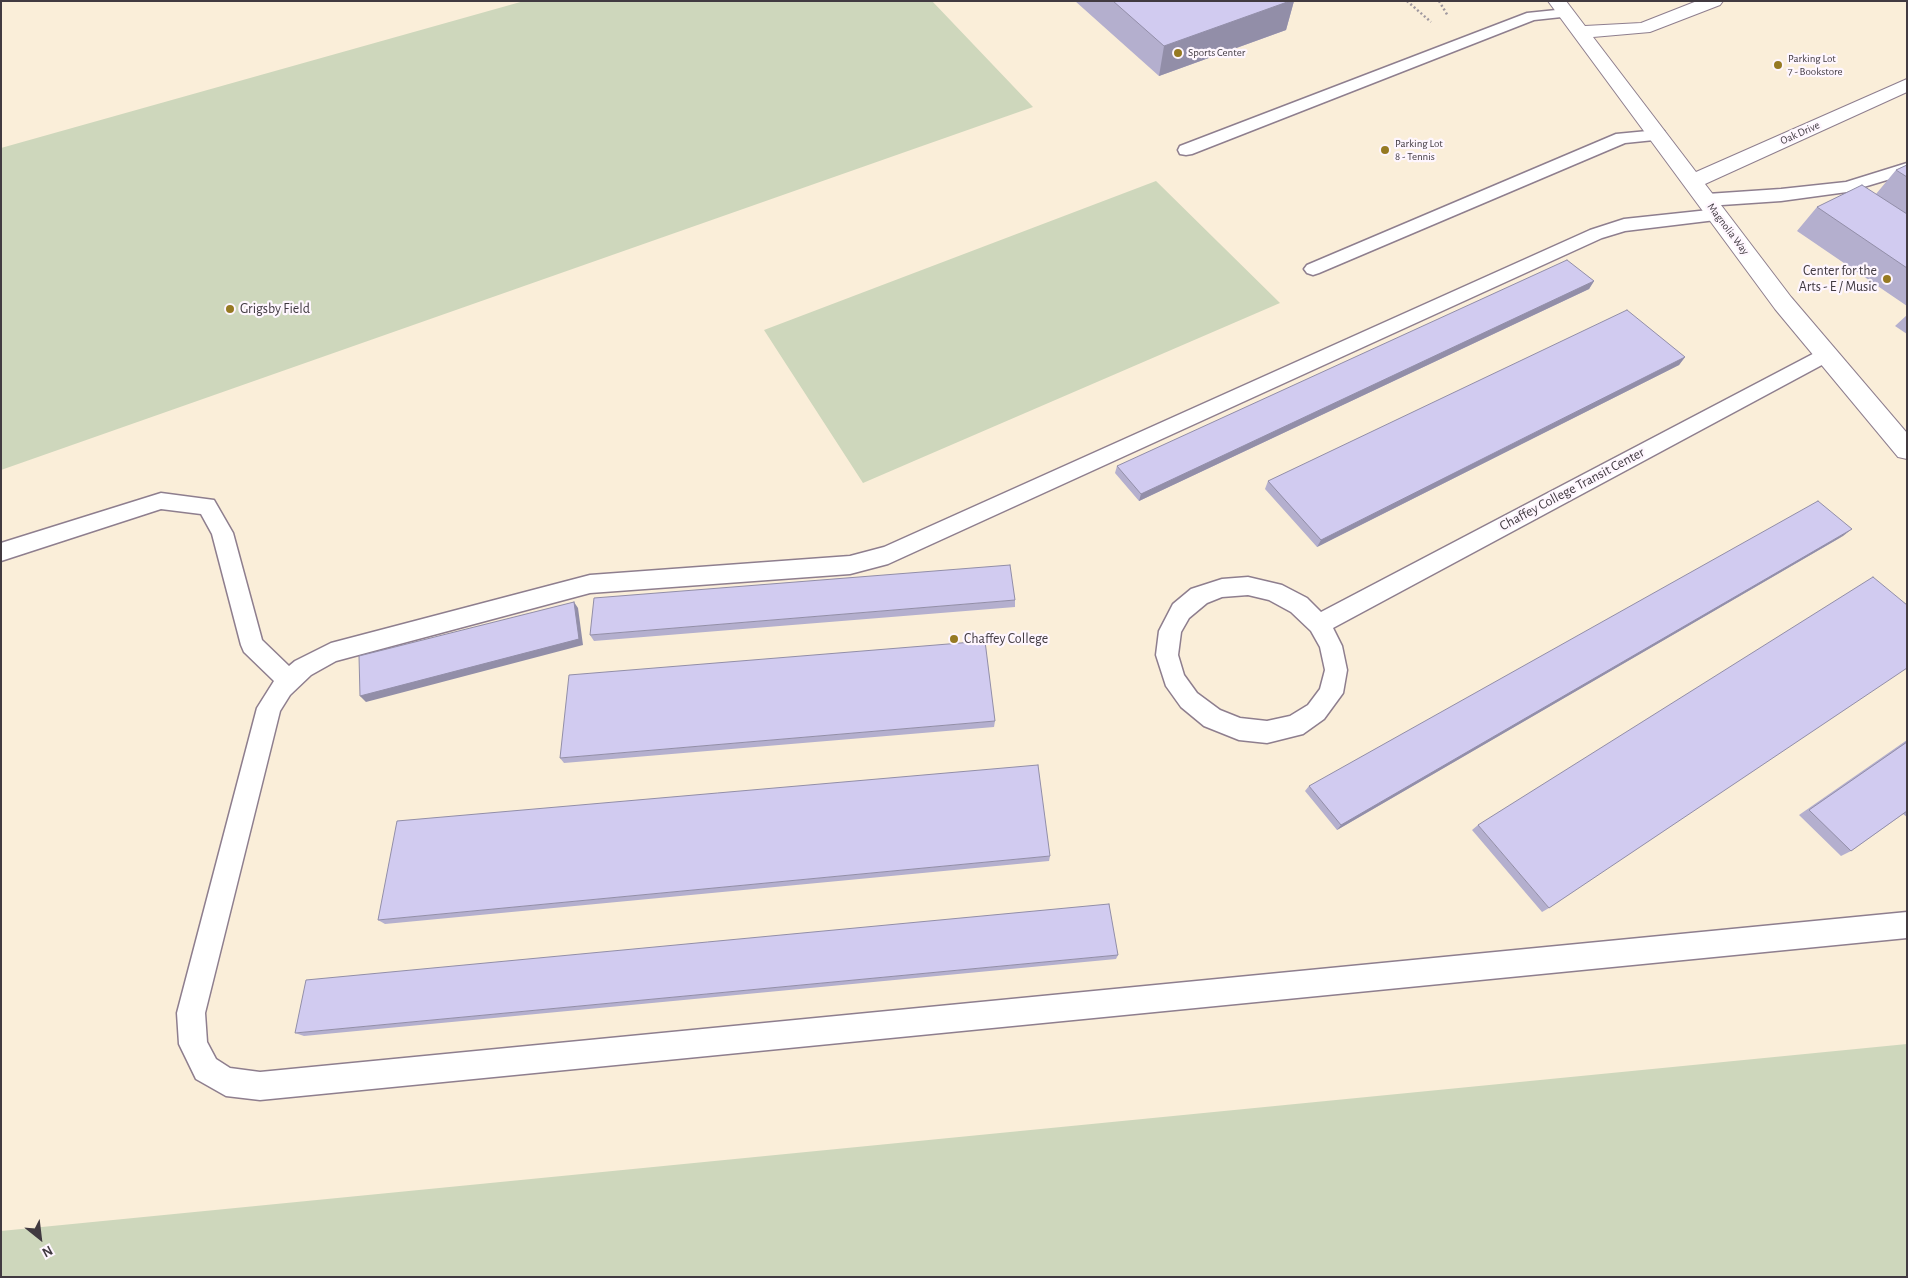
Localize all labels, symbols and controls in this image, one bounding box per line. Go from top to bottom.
place label: Sports Center [1188,46,1245,60]
marker: Sports Center [1172,47,1184,59]
place label: Parking Lot 7 - Bookstore [1788,52,1843,78]
marker: Parking Lot 7 - Bookstore [1772,59,1784,71]
street label: Oak Drive [1778,118,1822,148]
place label: Parking Lot 8 - Tennis [1395,137,1443,163]
marker: Parking Lot 8 - Tennis [1379,144,1391,156]
street label: Magnolia Way [1704,201,1752,257]
place label: Center for the Arts - E / Music [1799,263,1877,296]
marker: Center for the Arts - E / Music [1881,273,1893,285]
place label: Grigsby Field [240,301,310,317]
marker: Grigsby Field [224,303,236,315]
street label: Chaffey College Transit Center [1497,444,1647,534]
place label: Chaffey College [964,631,1048,647]
marker: Chaffey College [948,633,960,645]
north arrow [15,1213,65,1263]
text: N [40,1243,55,1260]

